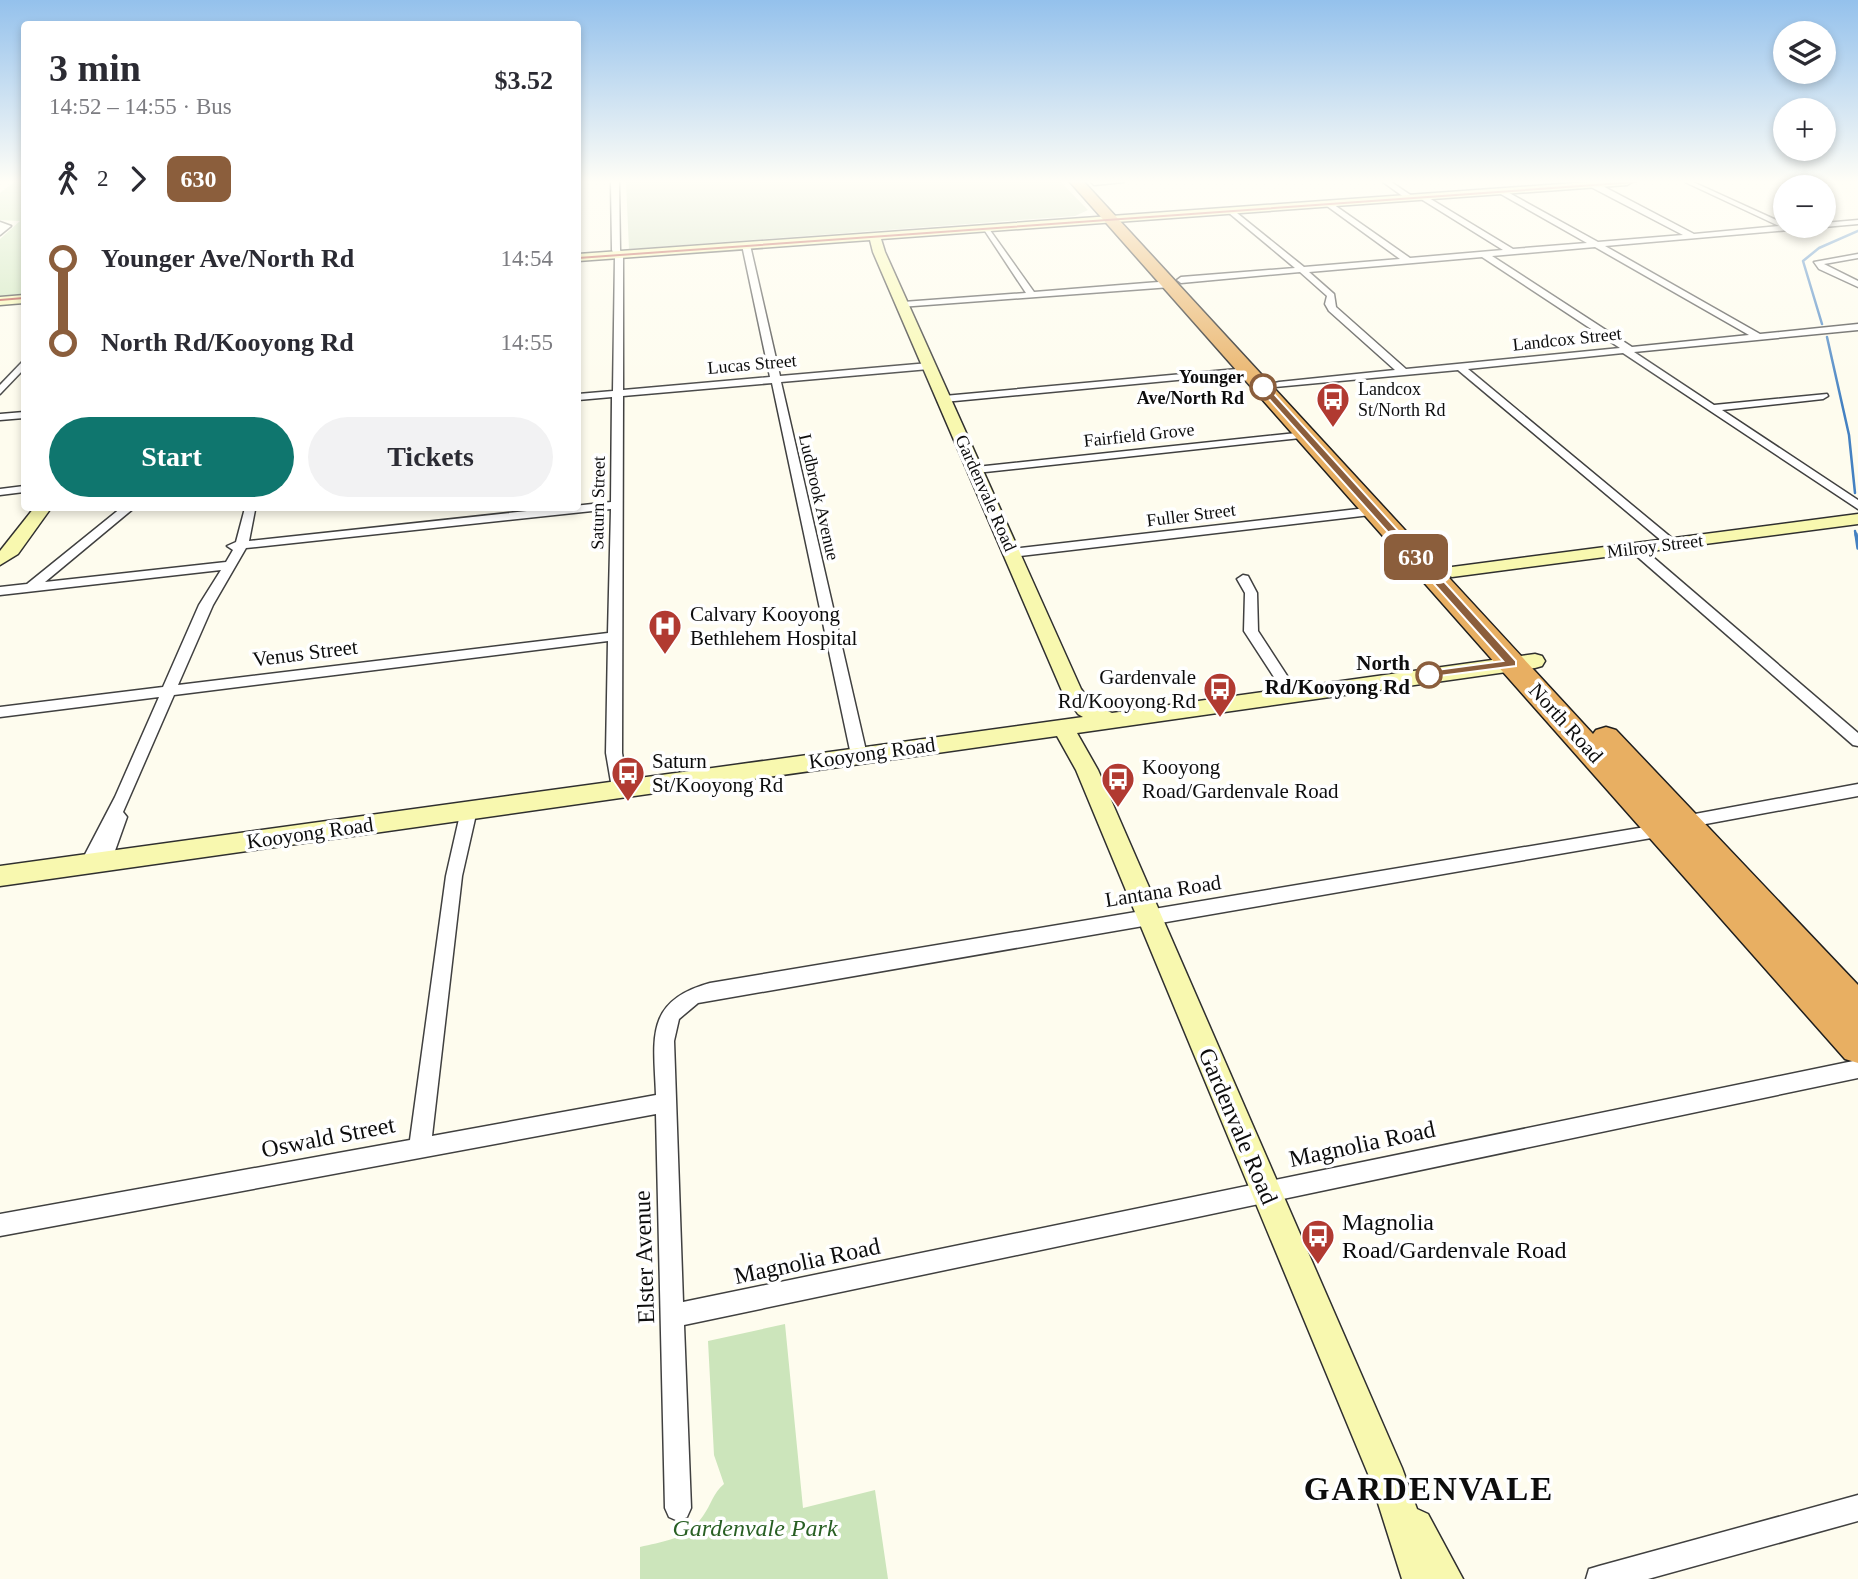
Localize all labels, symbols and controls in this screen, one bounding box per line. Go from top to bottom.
map controls [1773,21,1836,238]
button: layers [1773,21,1836,84]
text: 3 min [49,47,141,89]
text: $3.52 [495,66,553,95]
text: 14:52 – 14:55 · Bus [49,94,232,119]
button: + [1773,98,1836,161]
icon: walk [49,160,87,198]
icon: forward [119,160,157,198]
text: 2 [97,166,109,191]
text: 630 [181,166,217,192]
button: − [1773,175,1836,238]
text: Younger Ave/North Rd [101,244,354,273]
text: 14:54 [501,246,553,271]
street label: Landcox Street [1512,323,1622,355]
text: North Rd/Kooyong Rd [101,328,354,357]
text: 14:55 [501,330,553,355]
street label: Lucas Street [707,350,797,378]
place label: Younger Ave/North Rd [1137,367,1244,408]
marker: Younger Ave/North Rd [1250,374,1276,400]
place label: Landcox St/North Rd [1358,379,1446,420]
bus stop icon: Landcox St/North Rd [1314,380,1352,429]
button: Start [49,417,294,497]
button: Tickets [308,417,553,497]
street label: Fairfield Grove [1083,419,1195,451]
street label: Ludbrook Avenue [795,432,843,562]
street label: Gardenvale Road [951,432,1021,554]
street label: Saturn Street [587,456,609,550]
street label: Fuller Street [1145,500,1237,530]
street label: Milroy Street [1606,530,1704,562]
line badge: 630 [1376,534,1456,580]
text: 630 [1398,544,1434,570]
place label: Calvary Kooyong Bethlehem Hospital [690,602,858,650]
hospital icon: Calvary Kooyong Bethlehem Hospital [646,607,684,656]
street label: Venus Street [251,635,359,671]
place label: North Rd/Kooyong Rd [1265,651,1410,699]
marker: North Rd/Kooyong Rd [1416,662,1442,688]
place label: Gardenvale Rd/Kooyong Rd [1058,665,1196,713]
bus stop icon: Gardenvale Rd/Kooyong Rd [1201,670,1239,719]
street label: North Road [1524,678,1608,768]
street label: Kooyong Road [807,732,937,774]
place label: Saturn St/Kooyong Rd [652,749,784,797]
bus stop icon: Saturn St/Kooyong Rd [609,754,647,803]
place label: Kooyong Road/Gardenvale Road [1142,755,1339,803]
bus stop icon: Kooyong Road/Gardenvale Road [1099,760,1137,809]
street label: Kooyong Road [245,812,375,854]
street label: Lantana Road [1103,870,1223,912]
street label: Gardenvale Road [1193,1044,1283,1208]
street label: Oswald Street [259,1111,397,1163]
street label: Magnolia Road [1287,1116,1437,1172]
street label: Elster Avenue [629,1190,659,1324]
place label: Magnolia Road/Gardenvale Road [1342,1209,1567,1263]
bus stop icon: Magnolia Road/Gardenvale Road [1299,1217,1337,1266]
street label: Magnolia Road [732,1233,882,1289]
district label: GARDENVALE [1304,1471,1554,1507]
park label: Gardenvale Park [672,1515,838,1541]

